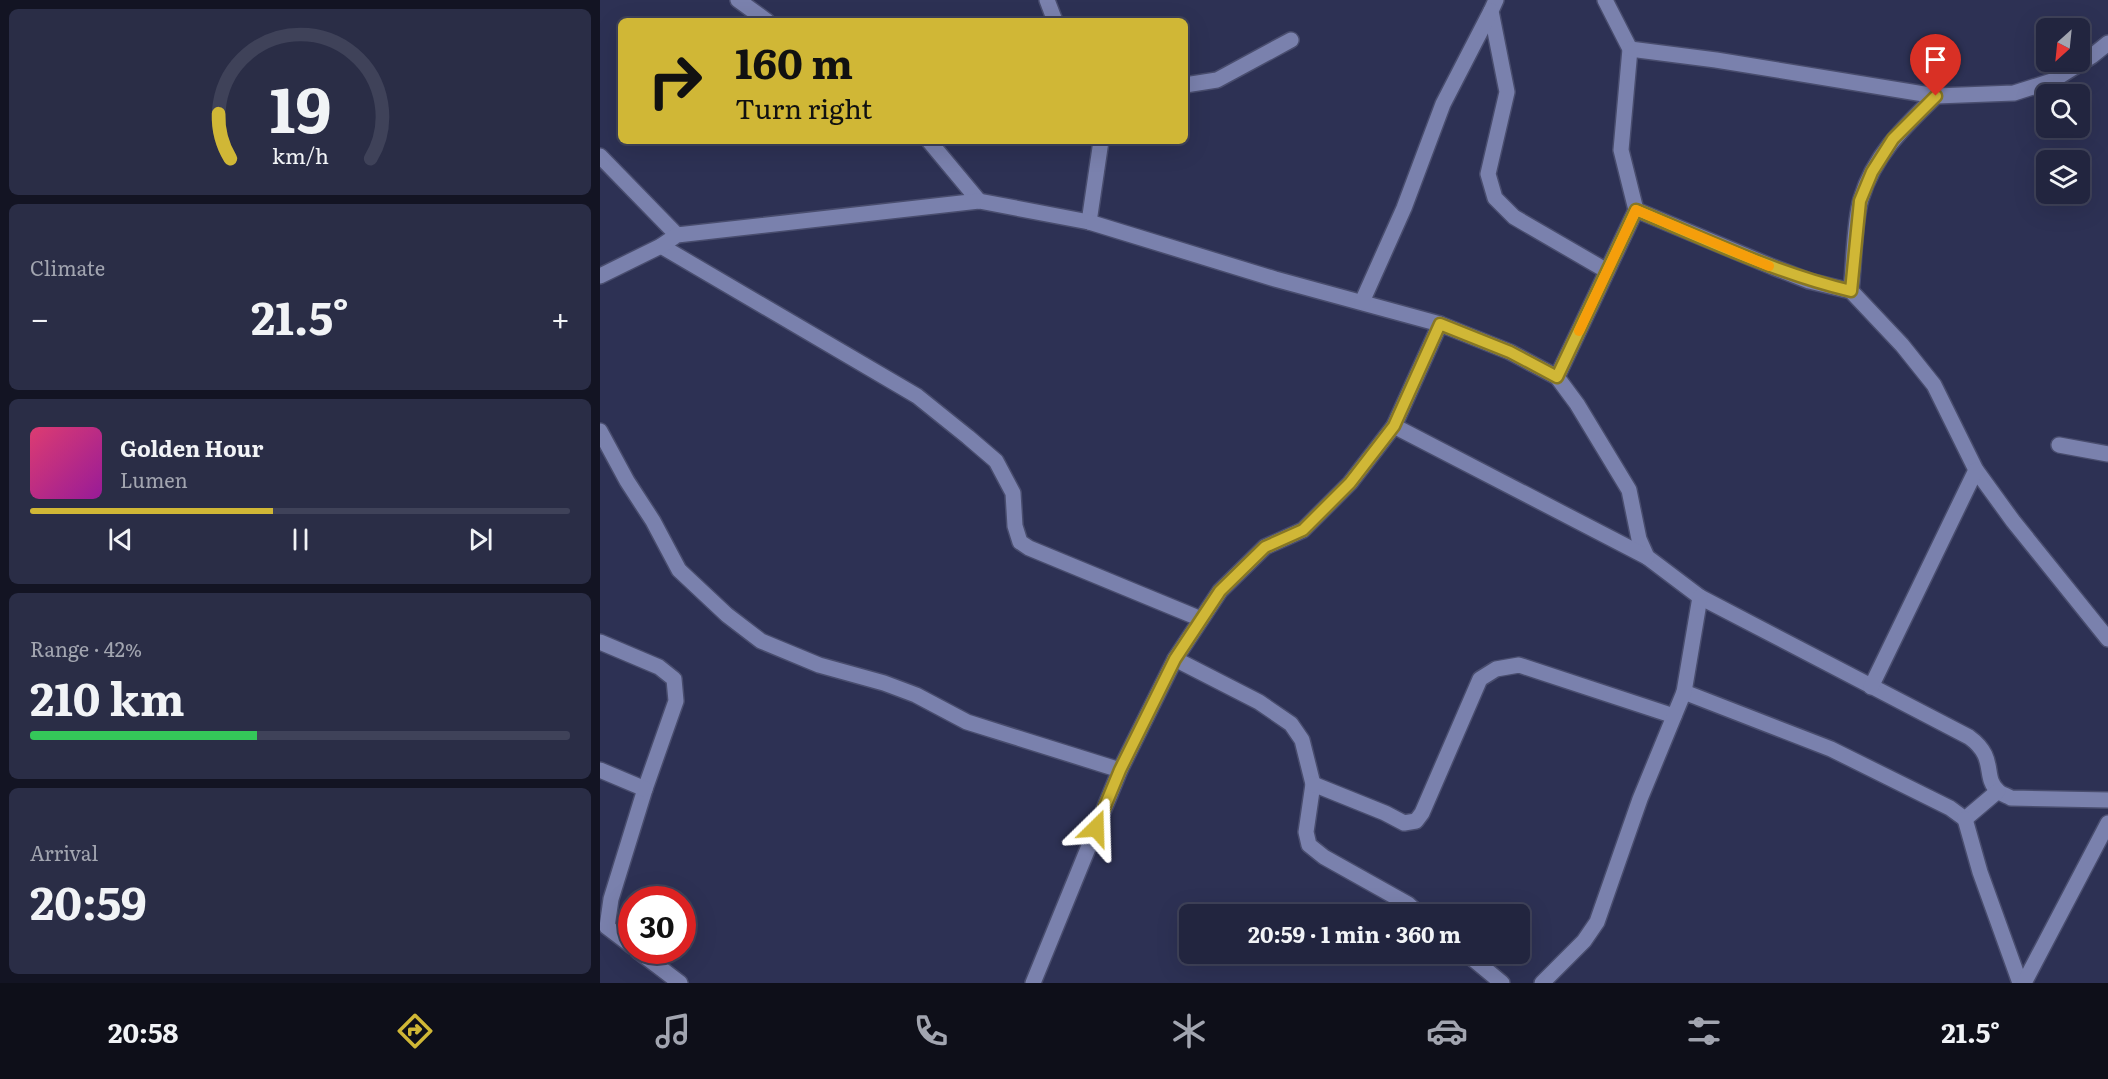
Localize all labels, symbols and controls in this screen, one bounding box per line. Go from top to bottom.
north arrow [2036,18,2090,72]
map controls [2036,18,2090,204]
text: 160 m [735,30,853,92]
pin [1910,34,1961,96]
icon: right [636,42,714,120]
icon: arrive [1919,43,1952,76]
text: 19 [269,60,331,152]
button: search [2036,84,2090,138]
text: Turn right [735,87,872,127]
text: km/h [271,139,329,171]
button: layers [2036,150,2090,204]
text: Climate [30,252,105,282]
text: 21.5° [251,282,349,349]
text: − [30,292,49,341]
text: + [551,292,570,341]
text: Golden Hour [120,431,263,464]
text: Lumen [120,464,188,494]
icon: previous [104,523,137,556]
icon: pause [284,523,317,556]
icon: next [464,523,497,556]
text: Range · 42% [30,633,142,663]
text: 210 km [30,663,185,730]
position arrow [1064,796,1128,860]
text: Arrival [30,837,98,867]
text: 20:59 [30,867,147,934]
speed limit sign: 30 [618,886,696,964]
text: 20:59 · 1 min · 360 m [1248,917,1461,950]
icon: directions [394,1010,436,1052]
icon: music [652,1010,694,1052]
icon: phone [910,1010,952,1052]
icon: climate [1168,1010,1210,1052]
icon: car [1426,1010,1468,1052]
icon: filters [1683,1010,1725,1052]
text: 20:58 [108,1011,179,1051]
text: 21.5° [1941,1011,2000,1051]

